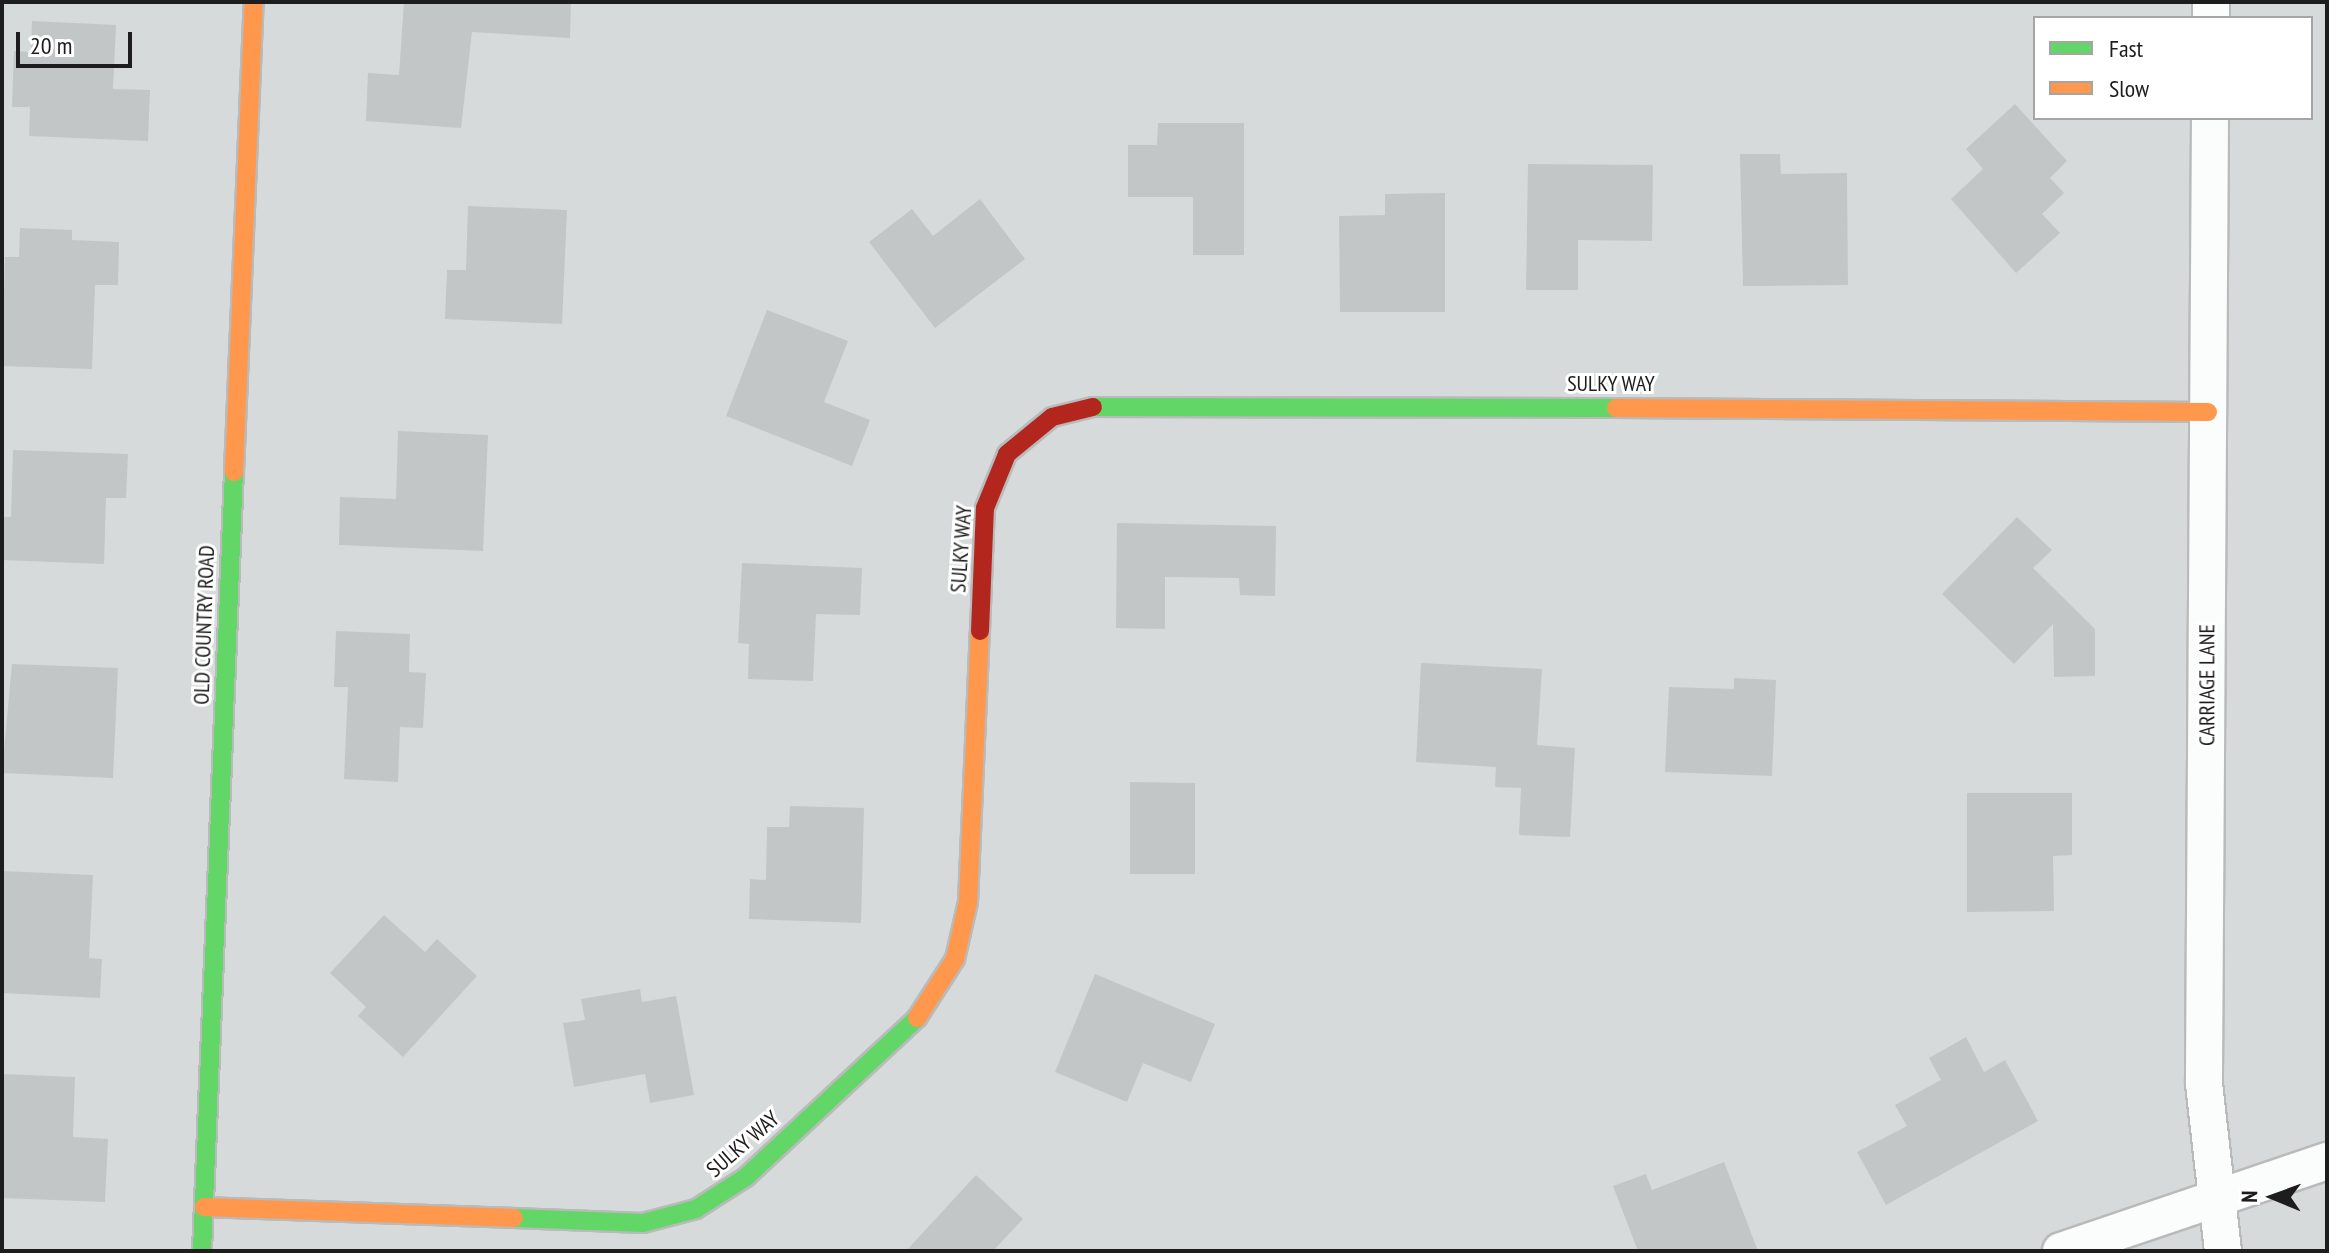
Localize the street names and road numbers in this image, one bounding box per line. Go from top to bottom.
street label: SULKY WAY [1567,371,1655,397]
street label: SULKY WAY [945,504,977,594]
street label: OLD COUNTRY ROAD [188,545,220,705]
street label: CARRIAGE LANE [2194,624,2220,746]
street label: SULKY WAY [701,1105,785,1183]

